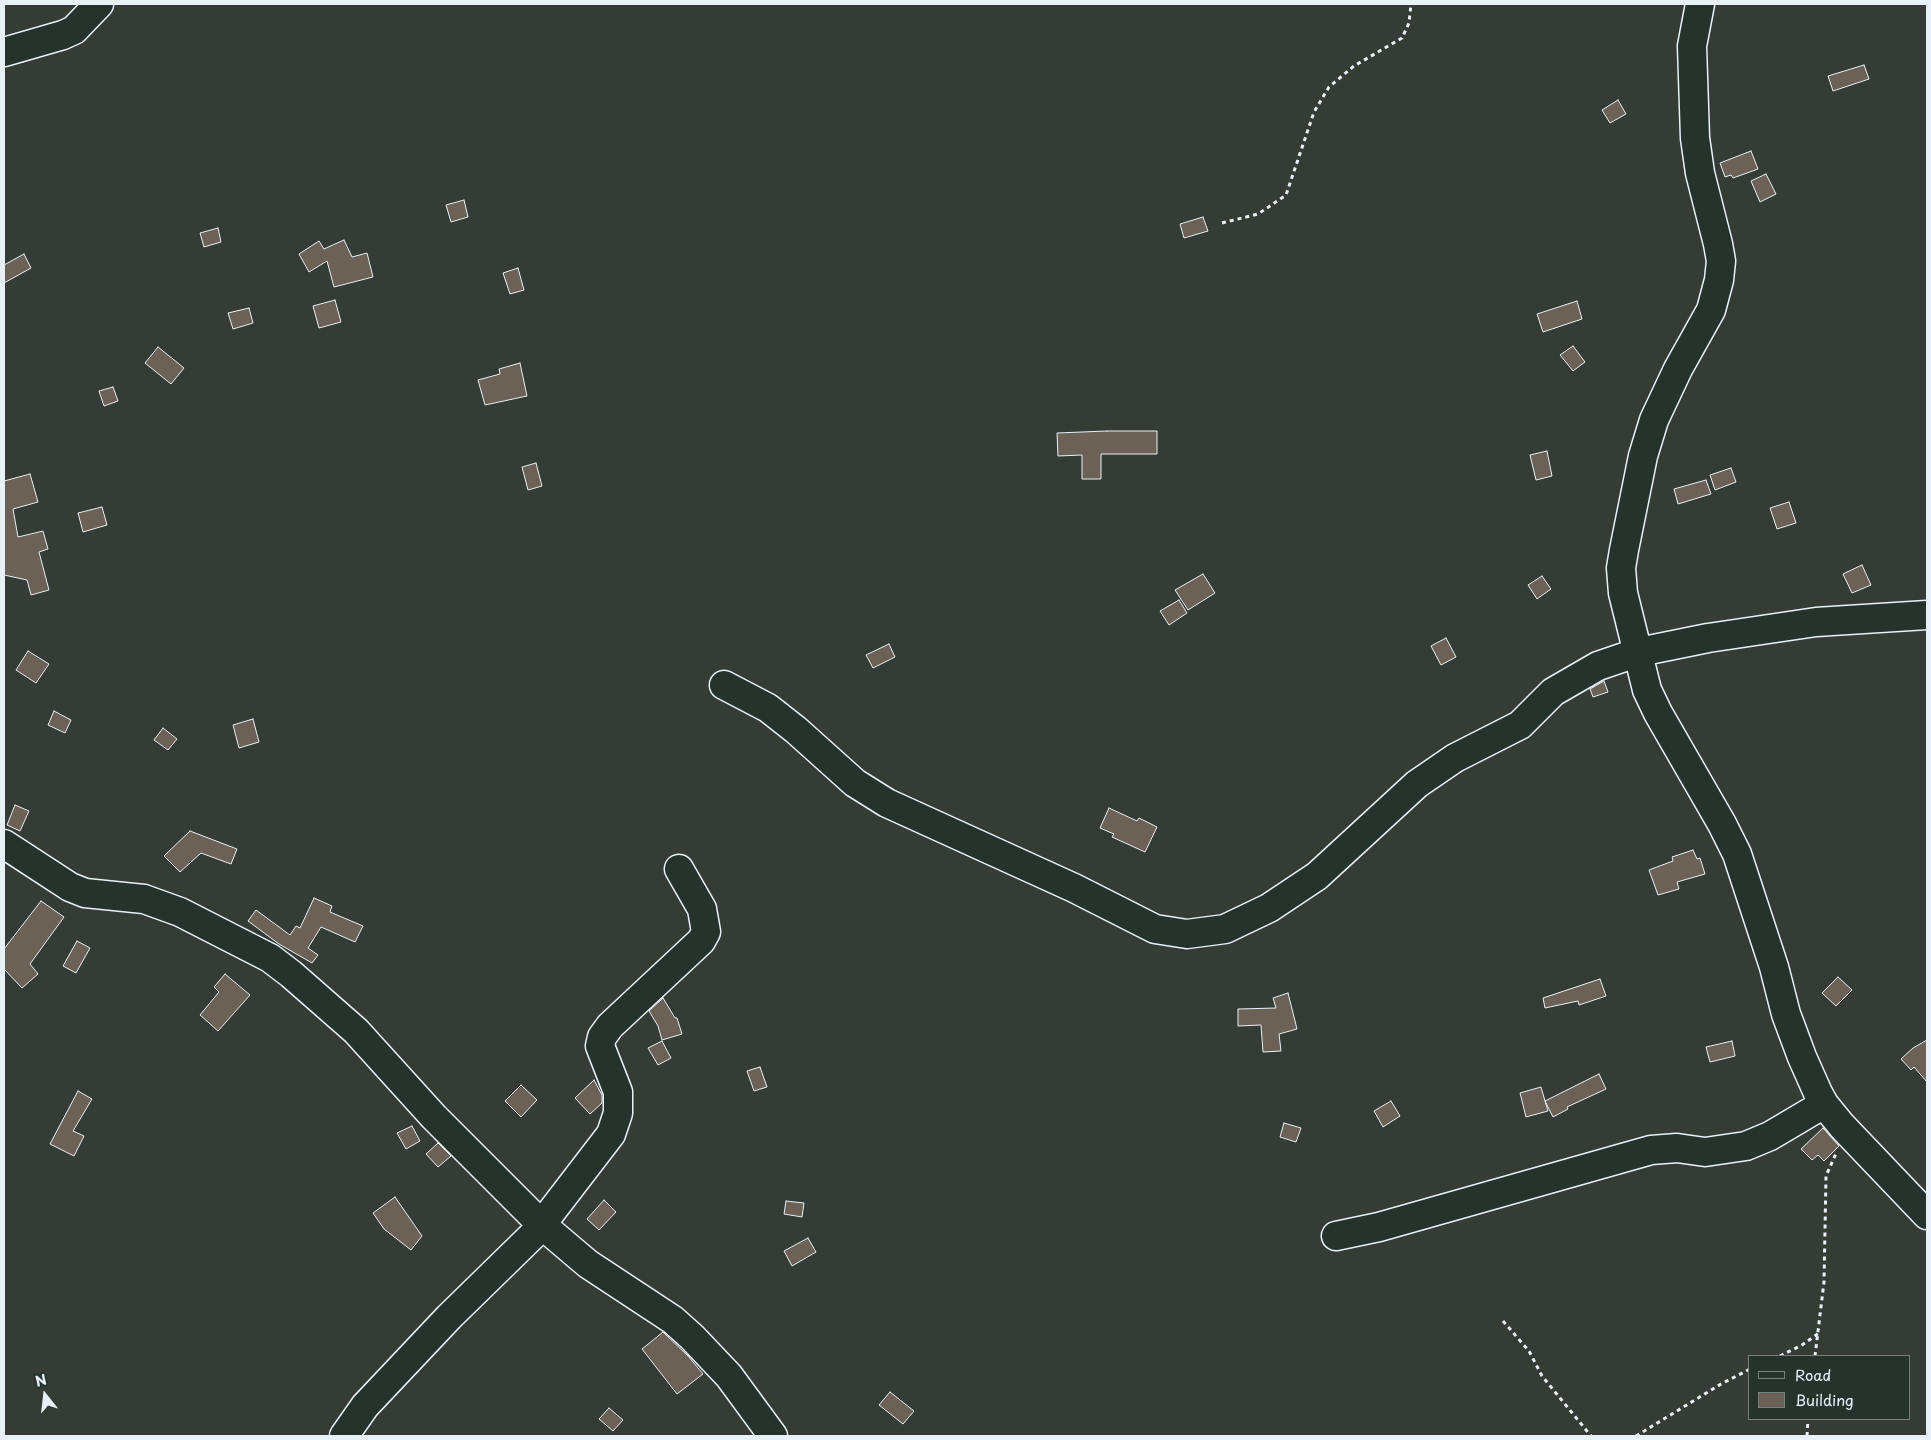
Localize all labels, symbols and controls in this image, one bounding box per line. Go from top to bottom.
legend [1748,1355,1911,1420]
text: Road [1795,1363,1831,1386]
text: N [33,1368,49,1392]
north arrow [20,1370,70,1420]
text: Building [1795,1388,1854,1411]

